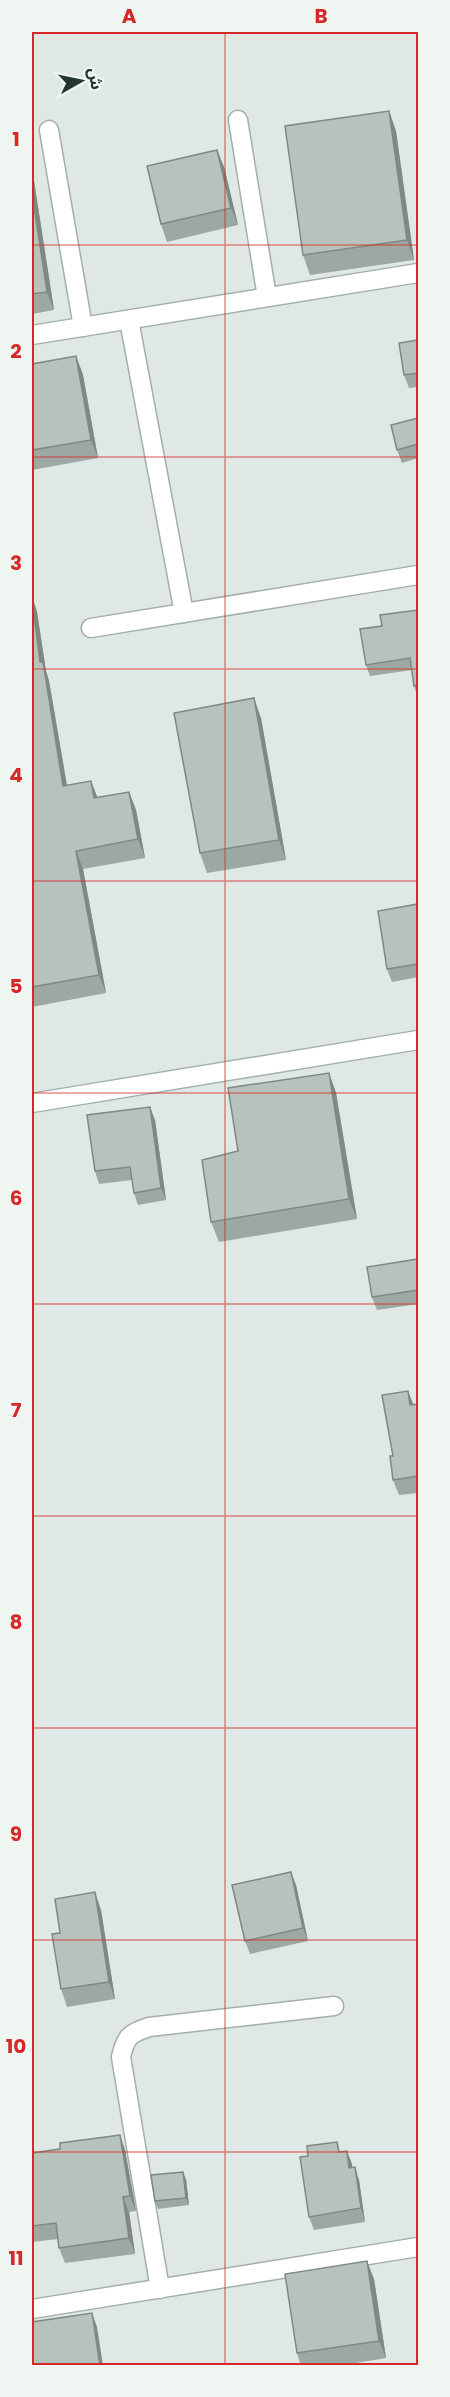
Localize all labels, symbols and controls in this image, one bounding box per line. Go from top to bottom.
text: A [122,2,137,30]
text: B [314,2,328,30]
north arrow [51,51,111,111]
text: ش [82,66,108,91]
text: 1 [12,125,20,153]
text: 2 [10,337,22,365]
text: 3 [10,549,22,577]
text: 4 [9,761,23,789]
text: 5 [10,972,23,1000]
text: 6 [10,1184,22,1212]
text: 7 [11,1396,22,1424]
text: 8 [10,1608,22,1636]
text: 9 [10,1820,22,1848]
text: 10 [6,2032,26,2060]
text: 11 [8,2244,24,2272]

